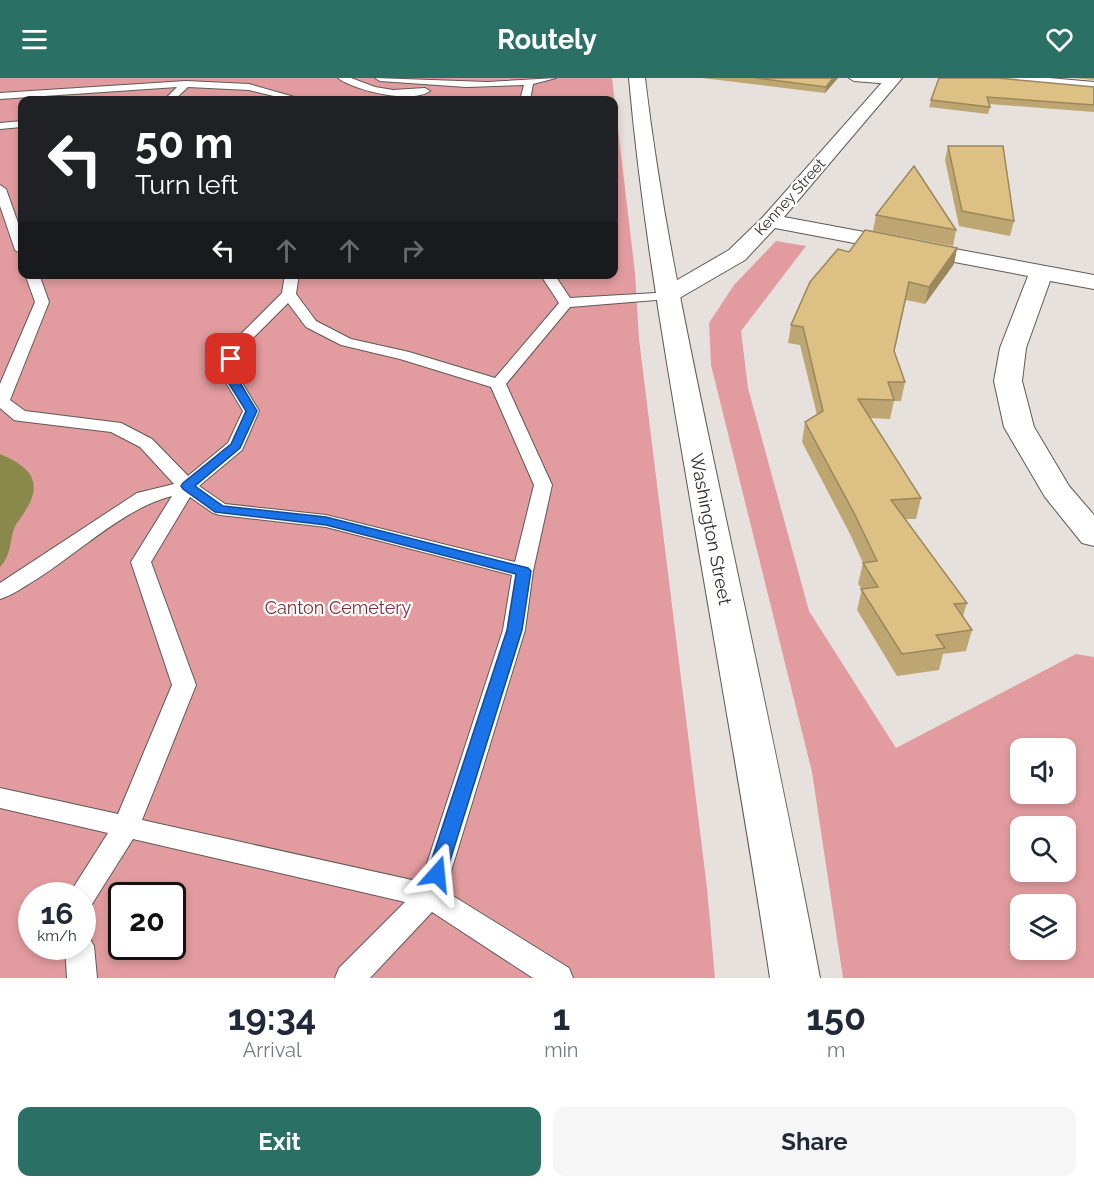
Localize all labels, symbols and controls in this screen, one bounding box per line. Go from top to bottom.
icon: menu [18,23,51,56]
icon: heart [1043,23,1076,56]
text: Routely [497,24,597,55]
text: 50 m [135,119,233,168]
icon: left [36,120,114,198]
street label: Kenney Street [751,155,829,239]
text: Turn left [135,169,238,200]
icon: left [207,234,240,267]
icon: ahead [270,234,303,267]
icon: ahead [333,234,366,267]
icon: right [396,234,429,267]
pin [205,333,256,384]
icon: arrive [214,342,247,375]
street label: Washington Street [686,451,736,607]
park label: Canton Cemetery [265,597,412,618]
map controls [1010,738,1076,960]
button: sound [1010,738,1076,804]
button: search [1010,816,1076,882]
position arrow [405,842,469,906]
speed limit sign: 20 [108,882,186,960]
button: layers [1010,894,1076,960]
text: 16 [40,896,74,931]
text: km/h [37,927,77,945]
text: 19:34 [228,996,316,1038]
text: 1 [552,996,570,1038]
text: 150 [806,996,866,1038]
text: Arrival [243,1038,301,1062]
text: min [544,1038,579,1062]
text: m [827,1038,845,1062]
button: Exit [18,1107,541,1176]
button: Share [553,1107,1076,1176]

